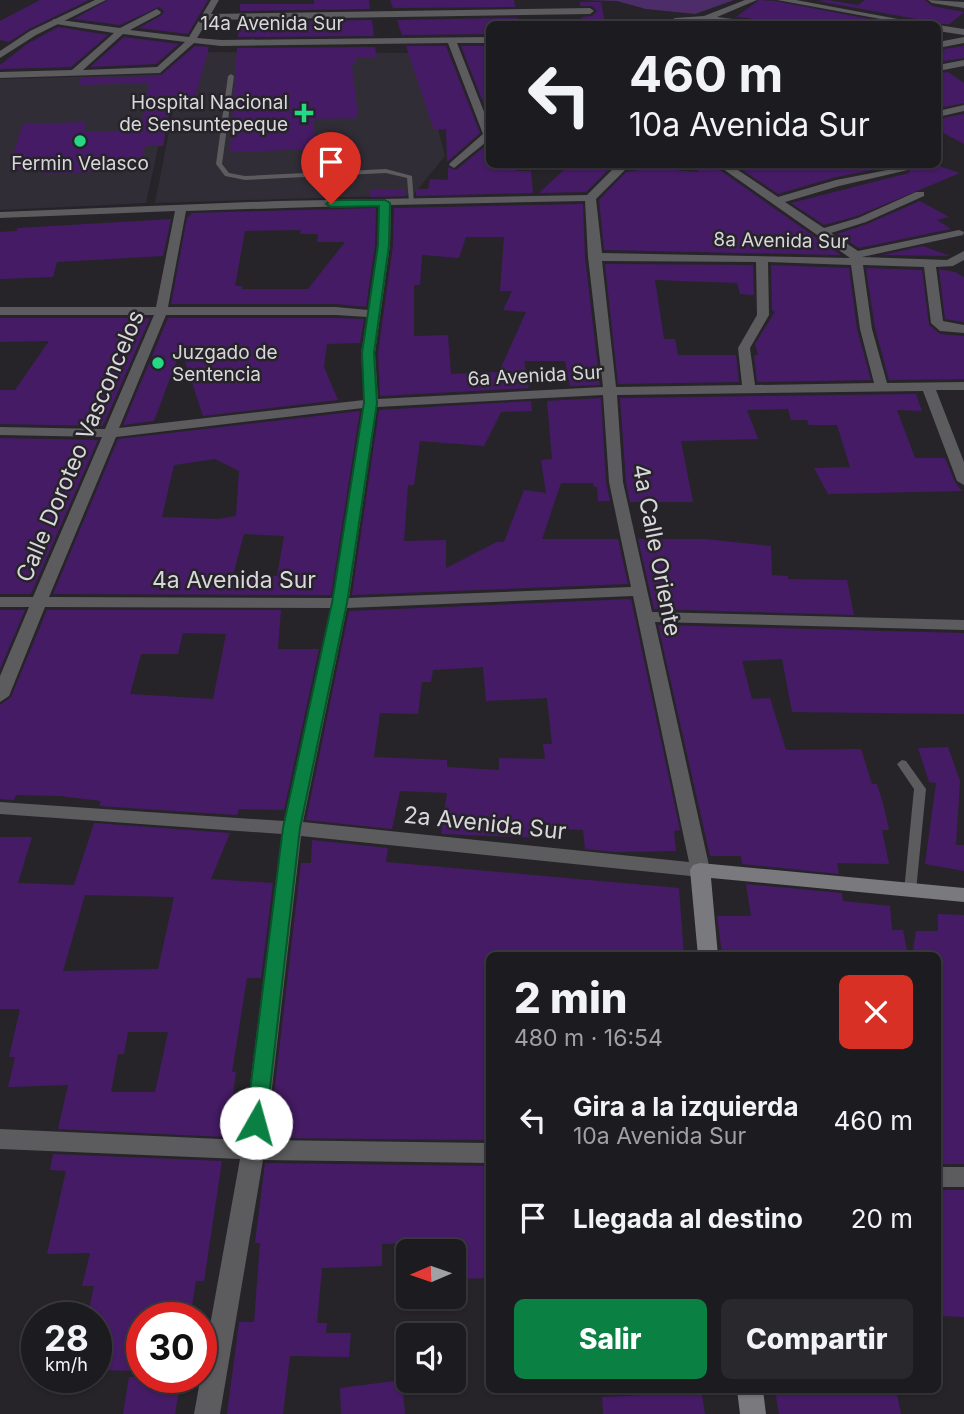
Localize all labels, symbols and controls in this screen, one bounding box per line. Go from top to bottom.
street label: 14a Avenida Sur [200,12,344,35]
text: 460 m [629,45,783,104]
icon: left [514,49,605,140]
place label: Hospital Nacional de Sensuntepeque [119,91,288,136]
marker: Hospital Nacional de Sensuntepeque [294,103,314,123]
text: 10a Avenida Sur [629,105,870,144]
pin [301,132,361,204]
marker: Fermin Velasco [72,133,88,149]
icon: arrive [312,143,350,181]
place label: Fermin Velasco [11,152,149,175]
street label: 8a Avenida Sur [713,228,849,253]
street label: Calle Doroteo Vasconcelos [10,306,150,586]
place label: Juzgado de Sentencia [172,341,278,386]
marker: Juzgado de Sentencia [150,355,166,371]
street label: 6a Avenida Sur [467,360,603,391]
street label: 4a Calle Oriente [627,462,687,638]
street label: 4a Avenida Sur [152,566,316,594]
street label: 2a Avenida Sur [402,801,568,845]
text: 2 min [514,972,628,1023]
button: close [839,975,913,1049]
text: 480 m · 16:54 [514,1024,663,1052]
position arrow [219,1086,293,1160]
text: Gira a la izquierda [573,1091,799,1122]
icon: left [514,1101,552,1139]
text: 460 m [834,1105,913,1136]
text: 10a Avenida Sur [573,1122,746,1150]
icon: arrive [514,1199,552,1237]
text: Llegada al destino [573,1203,803,1234]
text: 20 m [851,1203,913,1234]
north arrow [396,1239,466,1309]
map controls [396,1239,466,1393]
button: Salir [514,1299,707,1379]
button: Compartir [721,1299,913,1379]
speed limit sign: 30 [126,1302,217,1393]
text: 28 [44,1317,89,1359]
button: sound [396,1323,466,1393]
text: km/h [45,1354,88,1375]

